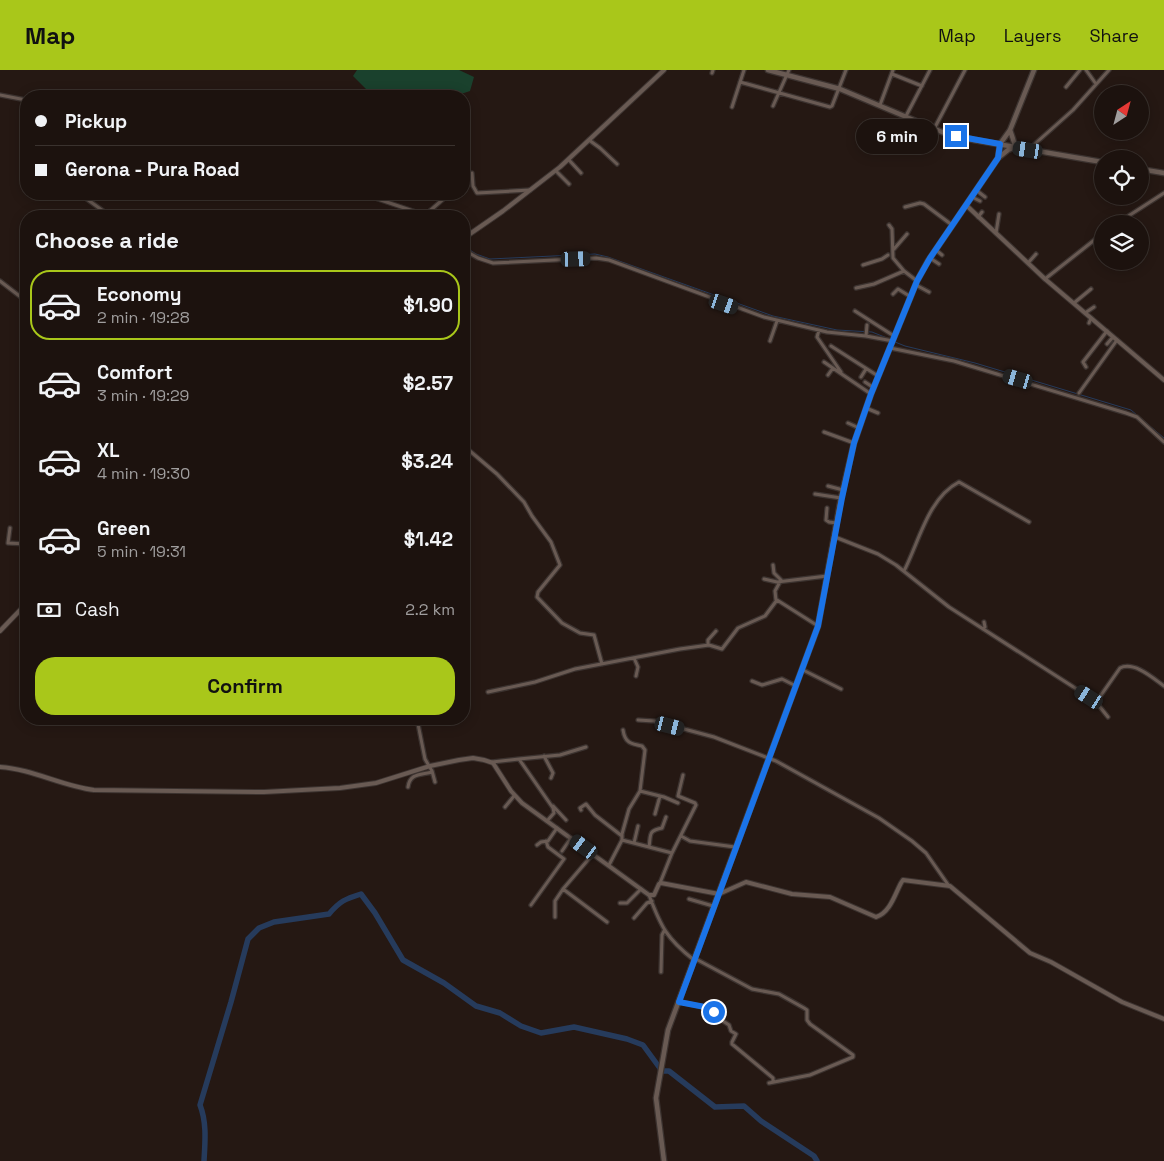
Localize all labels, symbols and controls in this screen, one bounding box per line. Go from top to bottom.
text: Map [25,20,75,51]
text: Map [938,24,976,47]
text: Layers [1004,24,1061,47]
text: Share [1089,24,1139,47]
north arrow [1094,85,1149,140]
map controls [1094,85,1149,270]
text: Pickup [65,109,127,134]
callout: 6 min [856,118,938,154]
route end [945,125,967,147]
text: 6 min [876,126,918,147]
car [1012,140,1043,160]
button: locate [1094,150,1149,205]
text: Gerona - Pura Road [65,157,240,182]
button: layers [1094,215,1149,270]
text: Choose a ride [35,226,179,254]
car [560,251,591,267]
text: Economy [97,282,181,307]
icon: car [37,283,82,328]
car [707,292,740,316]
text: $1.90 [403,293,453,318]
text: 2 min · 19:28 [97,307,190,328]
text: Comfort [97,360,173,385]
icon: car [37,361,82,406]
car [1001,368,1034,390]
text: $2.57 [403,371,453,396]
text: 3 min · 19:29 [97,385,189,406]
text: XL [97,438,120,463]
icon: car [37,439,82,484]
text: $3.24 [401,449,453,474]
text: 4 min · 19:30 [97,463,190,484]
text: Green [97,516,150,541]
icon: car [37,517,82,562]
text: $1.42 [404,527,453,552]
text: 5 min · 19:31 [97,541,186,562]
icon: cash [35,596,63,624]
text: Cash [75,597,120,622]
text: 2.2 km [405,599,455,620]
button: Confirm [35,657,455,715]
car [1072,683,1105,711]
car [653,715,686,737]
car [567,832,600,862]
route start [703,1001,725,1023]

